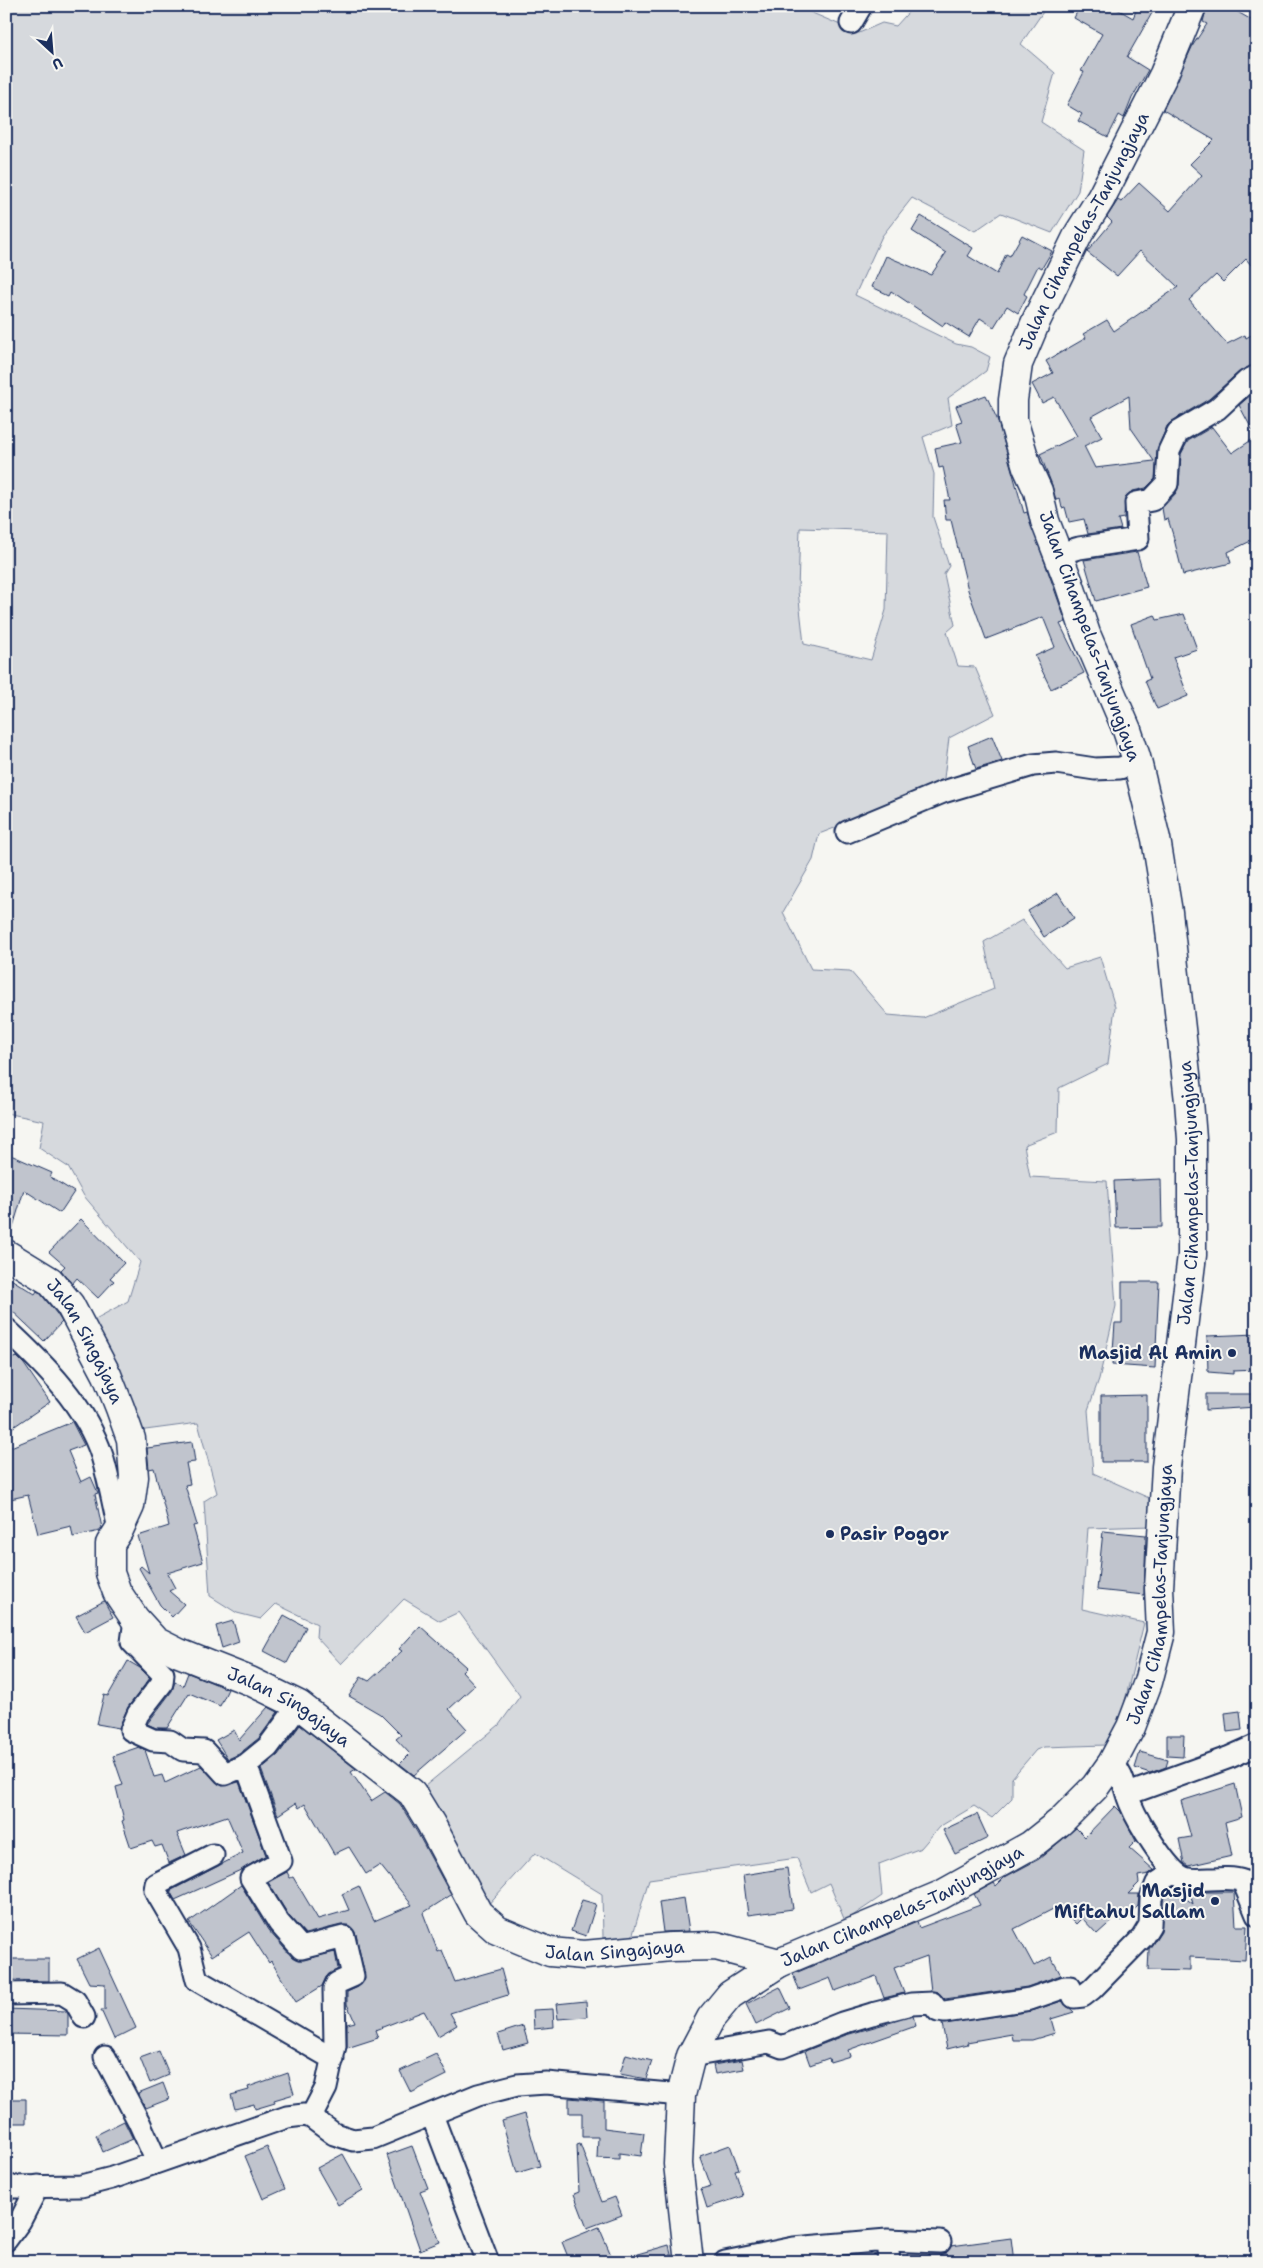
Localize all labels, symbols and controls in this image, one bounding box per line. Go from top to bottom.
north arrow [28,28,78,78]
text: U [49,53,66,74]
street label: Jalan Cihampelas-Tanjungjaya [1013,108,1155,354]
street label: Jalan Cihampelas-Tanjungjaya [1033,508,1147,764]
street label: Jalan Cihampelas-Tanjungjaya [1171,1060,1204,1327]
street label: Jalan Singajaya [41,1273,129,1407]
place label: Masjid Al Amin [1079,1341,1222,1365]
marker: Masjid Al Amin [1226,1347,1238,1359]
street label: Jalan Cihampelas-Tanjungjaya [1121,1463,1178,1728]
place label: Pasir Pogor [840,1522,949,1546]
marker: Pasir Pogor [824,1528,836,1540]
street label: Jalan Singajaya [224,1661,355,1753]
street label: Jalan Cihampelas-Tanjungjaya [777,1840,1028,1973]
place label: Masjid Miftahul Sallam [1054,1879,1206,1924]
marker: Masjid Miftahul Sallam [1209,1895,1221,1907]
street label: Jalan Singajaya [544,1935,685,1967]

